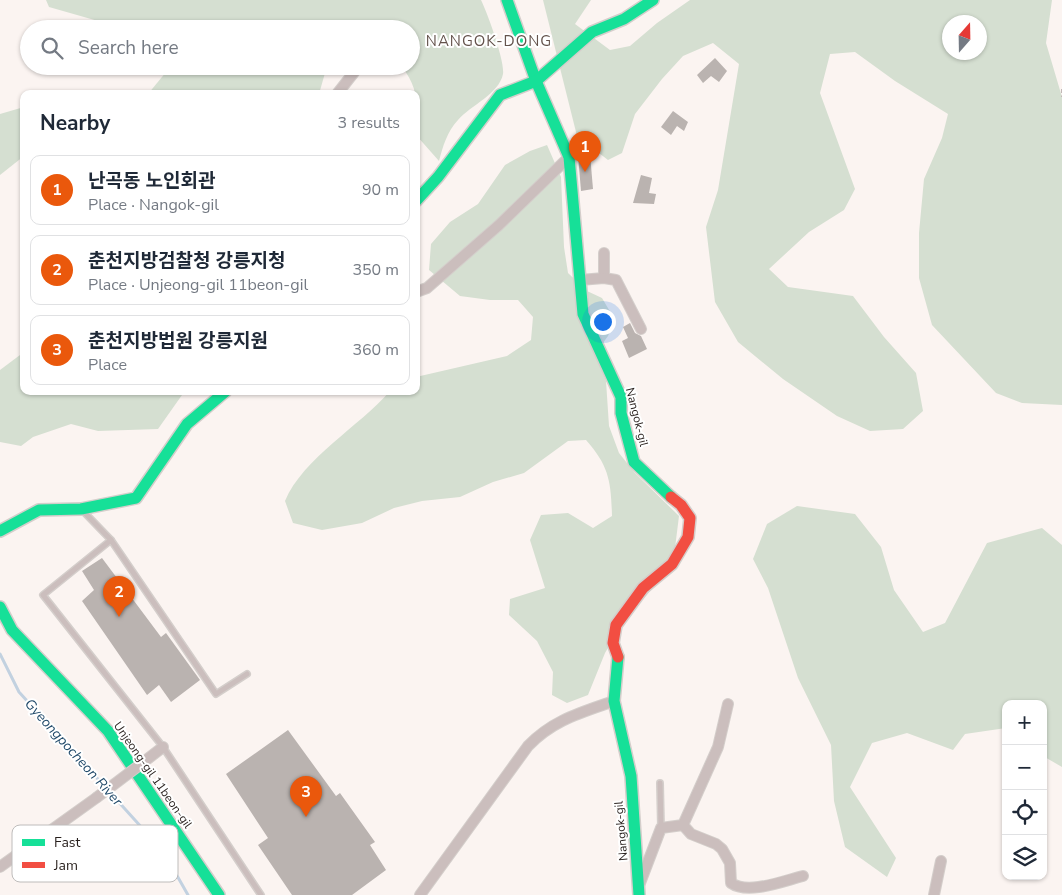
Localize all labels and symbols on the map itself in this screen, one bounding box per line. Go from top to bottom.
north arrow [942,15,987,60]
district label: NANGOK-DONG [426,31,552,51]
pin: 1 [569,131,601,172]
your location [590,309,616,335]
street label: Nangok-gil [622,386,652,448]
pin: 2 [103,576,135,617]
water label: Gyeongpocheon River [20,695,128,811]
street label: Unjeong-gil 11beon-gil [110,718,196,832]
pin: 3 [290,776,322,817]
street label: Nangok-gil [610,800,632,862]
legend [12,825,178,882]
text: Fast [54,833,80,852]
text: Jam [53,856,78,875]

